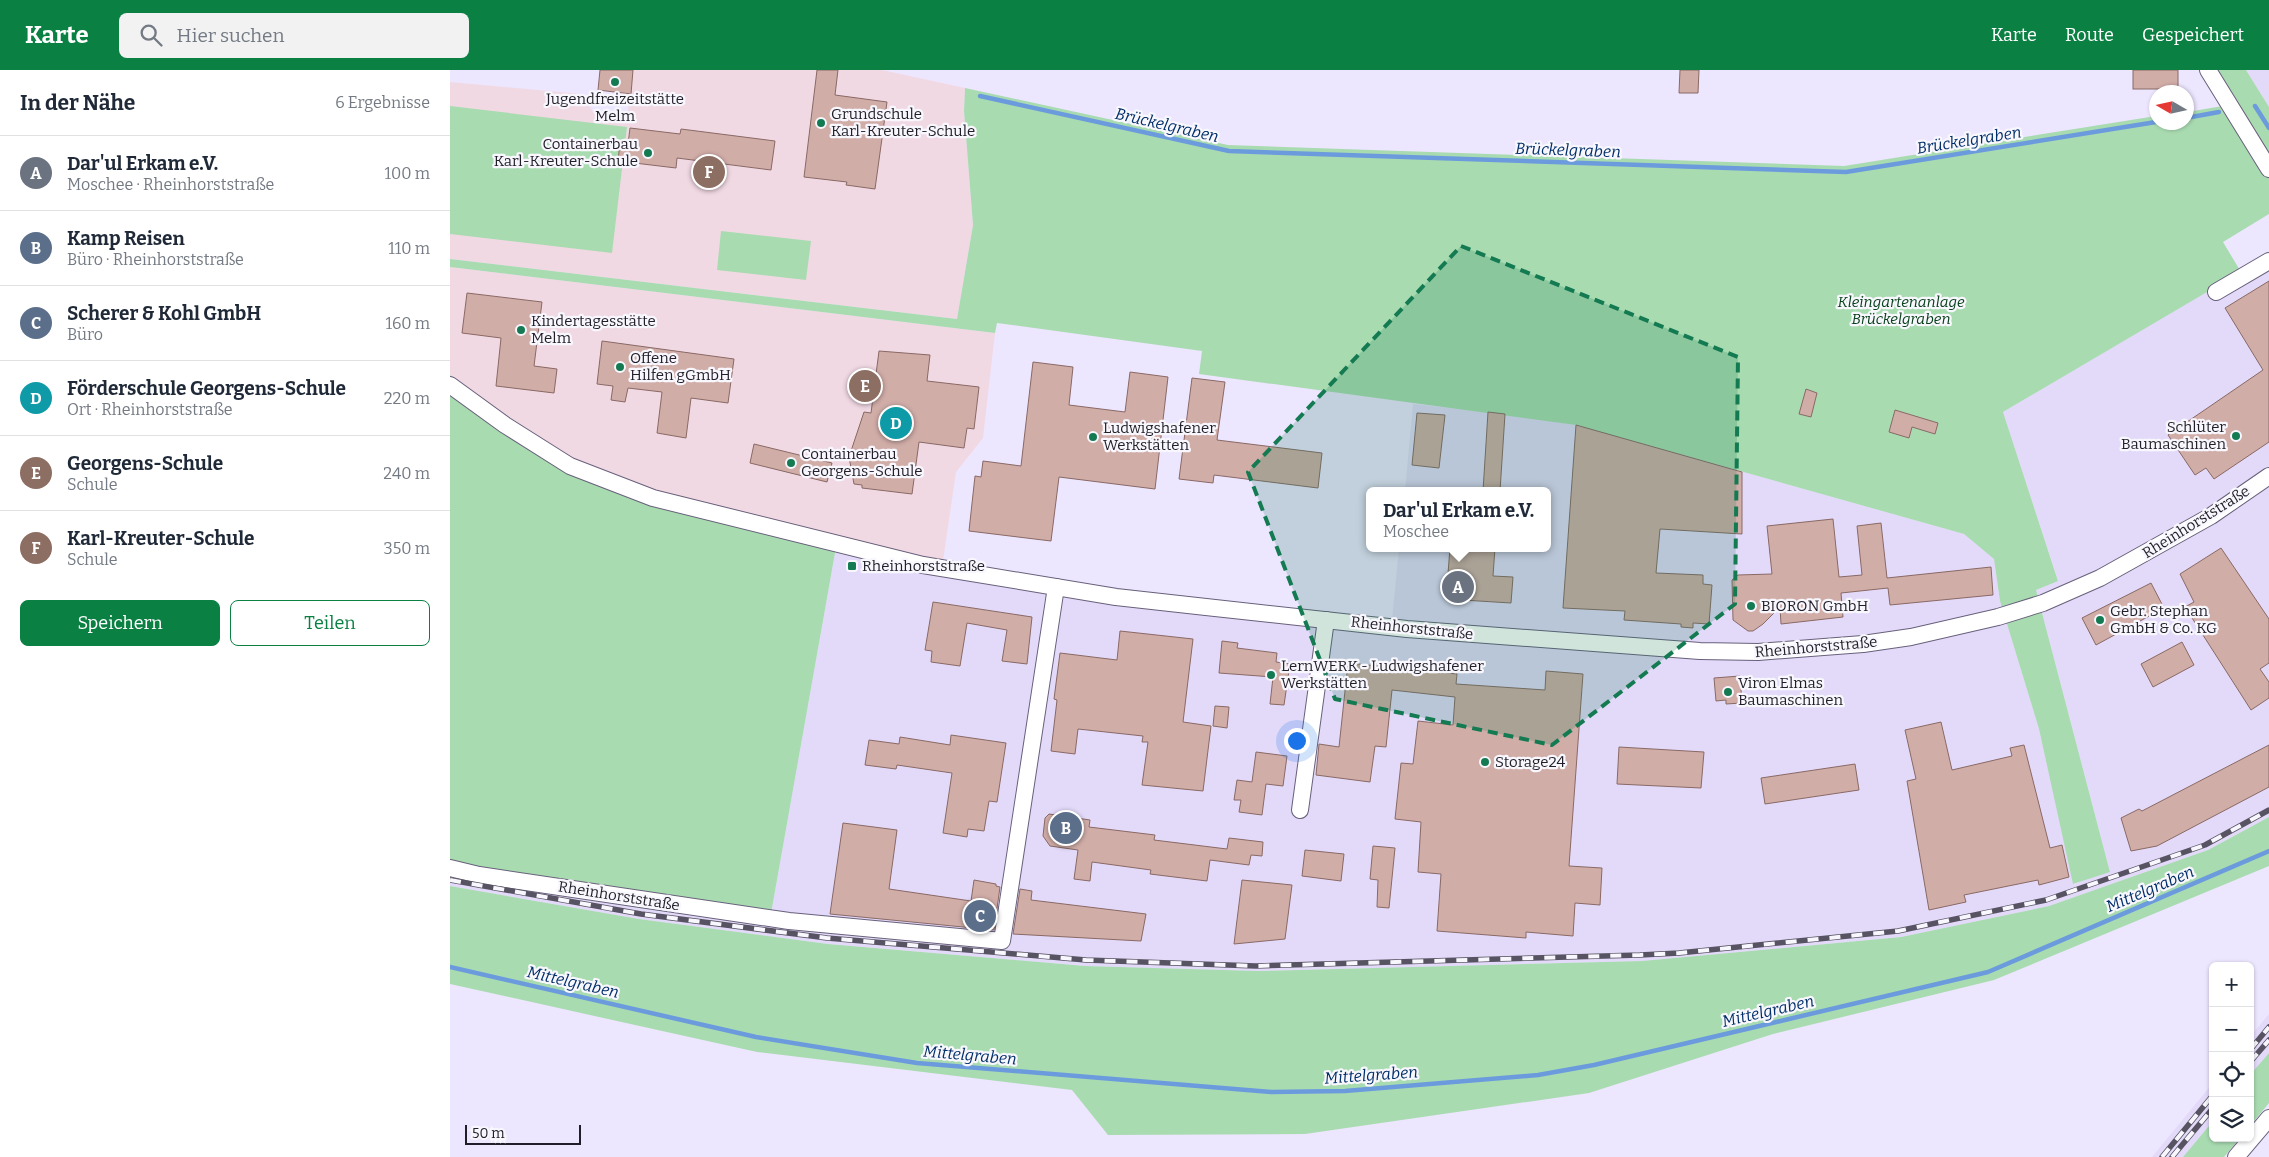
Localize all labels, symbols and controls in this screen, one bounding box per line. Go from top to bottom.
search box [119,13,469,58]
text: Karte [25,21,89,49]
icon: search [137,21,165,49]
text: Hier suchen [177,24,284,47]
text: Karte [1991,24,2037,46]
text: Route [2065,24,2114,46]
text: Gespeichert [2142,24,2244,46]
marker: Jugendfreizeitstätte Melm [609,76,621,88]
north arrow [2149,85,2194,130]
text: In der Nähe [20,90,135,116]
place label: Jugendfreizeitstätte Melm [545,90,684,125]
text: 6 Ergebnisse [335,93,430,112]
water label: Brückelgraben [1113,104,1221,146]
place label: Grundschule Karl-Kreuter-Schule [831,105,975,140]
marker: Grundschule Karl-Kreuter-Schule [815,117,827,129]
water label: Brückelgraben [1915,122,2023,158]
place label: Containerbau Karl-Kreuter-Schule [494,135,638,170]
water label: Brückelgraben [1515,139,1621,161]
marker: Containerbau Karl-Kreuter-Schule [642,147,654,159]
text: Dar'ul Erkam e.V. [67,152,218,175]
pin: F [693,153,725,191]
text: A [30,164,42,183]
text: 100 m [385,164,430,183]
text: Moschee · Rheinhorststraße [67,175,274,194]
text: Kamp Reisen [67,227,185,250]
text: B [31,239,41,258]
text: 110 m [388,239,430,258]
text: Büro · Rheinhorststraße [67,250,244,269]
park label: Kleingartenanlage Brückelgraben [1837,293,1965,328]
text: Scherer & Kohl GmbH [67,302,261,325]
place label: Kindertagesstätte Melm [531,312,656,347]
text: C [31,314,41,333]
text: 160 m [385,314,430,333]
marker: Kindertagesstätte Melm [515,324,527,336]
text: Büro [67,325,103,344]
place label: Offene Hilfen gGmbH [630,349,731,384]
marker: Offene Hilfen gGmbH [614,361,626,373]
pin: E [849,367,881,405]
text: Förderschule Georgens-Schule [67,377,346,400]
text: D [30,389,42,408]
text: 220 m [384,389,430,408]
text: Ort · Rheinhorststraße [67,400,232,419]
pin: D [880,404,912,442]
place label: Schlüter Baumaschinen [2121,418,2226,453]
place label: Ludwigshafener Werkstätten [1103,419,1216,454]
marker: Schlüter Baumaschinen [2230,430,2242,442]
marker: Ludwigshafener Werkstätten [1087,431,1099,443]
place label: Containerbau Georgens-Schule [801,445,922,480]
text: Georgens-Schule [67,452,223,475]
marker: Containerbau Georgens-Schule [785,457,797,469]
text: E [31,464,41,483]
text: 240 m [383,464,430,483]
text: Schule [67,475,118,494]
street label: Rheinhorststraße [2139,482,2253,562]
popup [1366,487,1551,552]
text: Dar'ul Erkam e.V. [1383,499,1534,522]
text: Moschee [1383,522,1449,541]
text: Karl-Kreuter-Schule [67,527,255,550]
text: F [32,539,41,558]
text: 350 m [384,539,430,558]
text: Schule [67,550,118,569]
place label: Rheinhorststraße [862,557,985,575]
marker: Rheinhorststraße [846,560,858,572]
pin: A [1442,568,1474,606]
place label: BIORON GmbH [1761,597,1868,615]
button: Speichern [20,600,220,646]
button: Teilen [230,600,430,646]
marker: BIORON GmbH [1745,600,1757,612]
place label: Gebr. Stephan GmbH & Co. KG [2110,602,2217,637]
street label: Rheinhorststraße [1350,613,1474,643]
marker: Gebr. Stephan GmbH & Co. KG [2094,614,2106,626]
street label: Rheinhorststraße [1754,633,1878,661]
place label: LernWERK - Ludwigshafener Werkstätten [1281,657,1484,692]
marker: LernWERK - Ludwigshafener Werkstätten [1265,669,1277,681]
place label: Viron Elmas Baumaschinen [1738,674,1843,709]
marker: Viron Elmas Baumaschinen [1722,686,1734,698]
your location [1284,728,1310,754]
place label: Storage24 [1495,753,1566,771]
marker: Storage24 [1479,756,1491,768]
pin: B [1050,809,1082,847]
water label: Mittelgraben [2103,862,2197,916]
street label: Rheinhorststraße [557,877,681,915]
pin: C [964,897,996,935]
water label: Mittelgraben [525,962,621,1002]
map controls [2209,962,2254,1142]
button: + [2209,962,2254,1007]
water label: Mittelgraben [1720,991,1816,1031]
button: − [2209,1007,2254,1052]
water label: Mittelgraben [923,1041,1017,1069]
button: locate [2209,1052,2254,1097]
water label: Mittelgraben [1324,1062,1418,1088]
button: layers [2209,1097,2254,1142]
scale bar [465,1122,581,1145]
text: 50 m [472,1125,505,1142]

